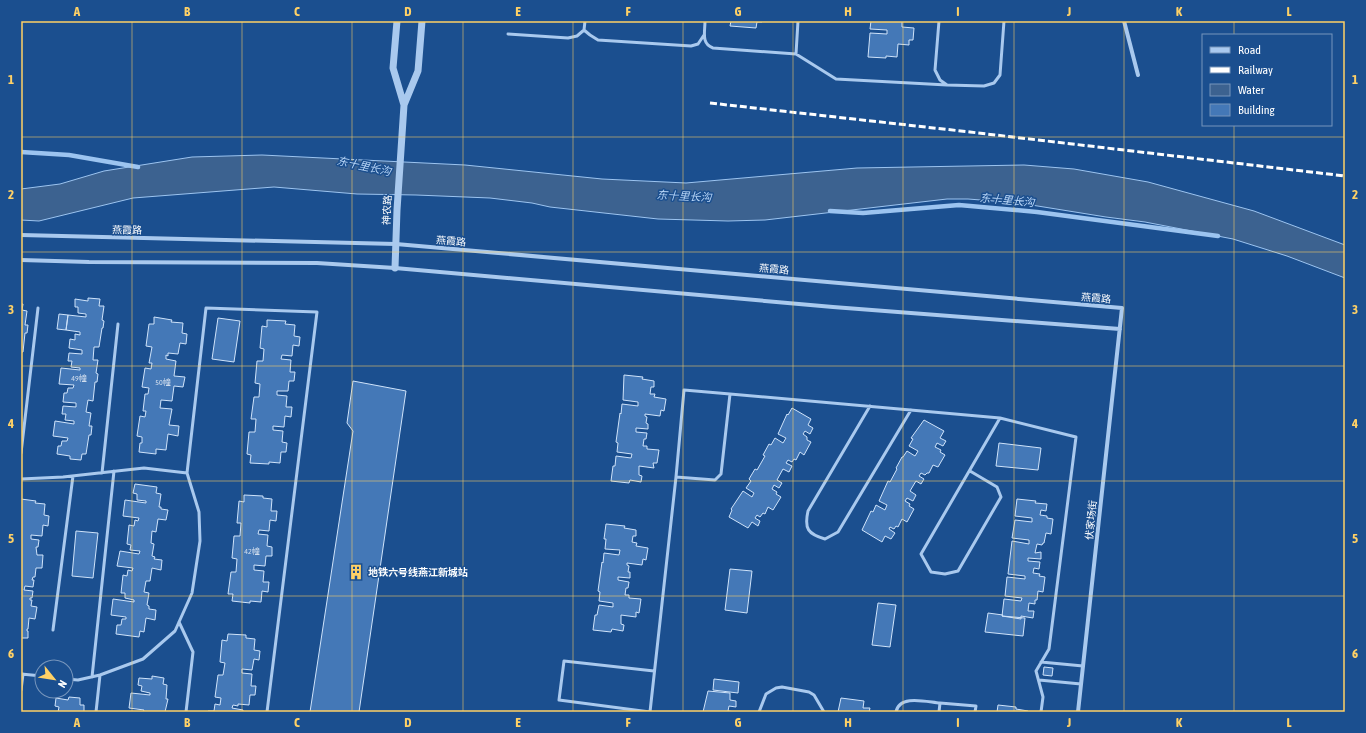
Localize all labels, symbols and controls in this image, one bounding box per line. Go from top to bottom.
text: A [73,4,81,19]
text: B [184,4,191,19]
text: C [294,4,300,19]
text: D [404,4,412,19]
text: E [515,4,521,19]
text: F [625,4,631,19]
text: G [735,4,742,19]
text: H [844,4,852,19]
text: I [956,4,960,19]
text: J [1066,4,1071,19]
text: K [1176,4,1183,19]
text: L [1286,4,1292,19]
legend [1202,34,1332,126]
text: Road [1238,43,1261,57]
text: Railway [1238,63,1273,77]
text: 1 [8,72,14,87]
text: 1 [1352,72,1358,87]
text: Water [1238,83,1265,97]
text: Building [1238,103,1276,117]
water label: 东十里长沟 [336,154,393,178]
text: 2 [8,187,14,202]
text: 2 [1352,187,1358,202]
water label: 东十里长沟 [656,189,713,203]
water label: 东十里长沟 [979,192,1036,208]
street label: 神农路 [381,195,393,225]
street label: 燕霞路 [112,224,142,236]
street label: 燕霞路 [436,234,466,248]
street label: 燕霞路 [759,262,789,276]
street label: 燕霞路 [1081,291,1111,305]
text: 3 [8,302,14,317]
text: 3 [1352,302,1358,317]
house number: 49幢 [71,373,87,383]
house number: 50幢 [155,377,171,387]
text: 4 [7,416,14,431]
text: 4 [1351,416,1358,431]
street label: 伏家场街 [1083,500,1099,540]
text: 5 [8,531,14,546]
text: 5 [1352,531,1358,546]
house number: 42幢 [244,546,260,556]
building icon: 地铁六号线燕江新城站 [347,563,365,581]
place label: 地铁六号线燕江新城站 [368,566,468,578]
text: 6 [8,646,14,661]
text: 6 [1352,646,1358,661]
north arrow [34,659,74,699]
text: N [56,678,69,690]
text: A [73,715,81,730]
text: B [184,715,191,730]
text: C [294,715,300,730]
text: D [404,715,412,730]
text: E [515,715,521,730]
text: F [625,715,631,730]
text: G [735,715,742,730]
text: H [844,715,852,730]
text: I [956,715,960,730]
text: J [1066,715,1071,730]
text: K [1176,715,1183,730]
text: L [1286,715,1292,730]

